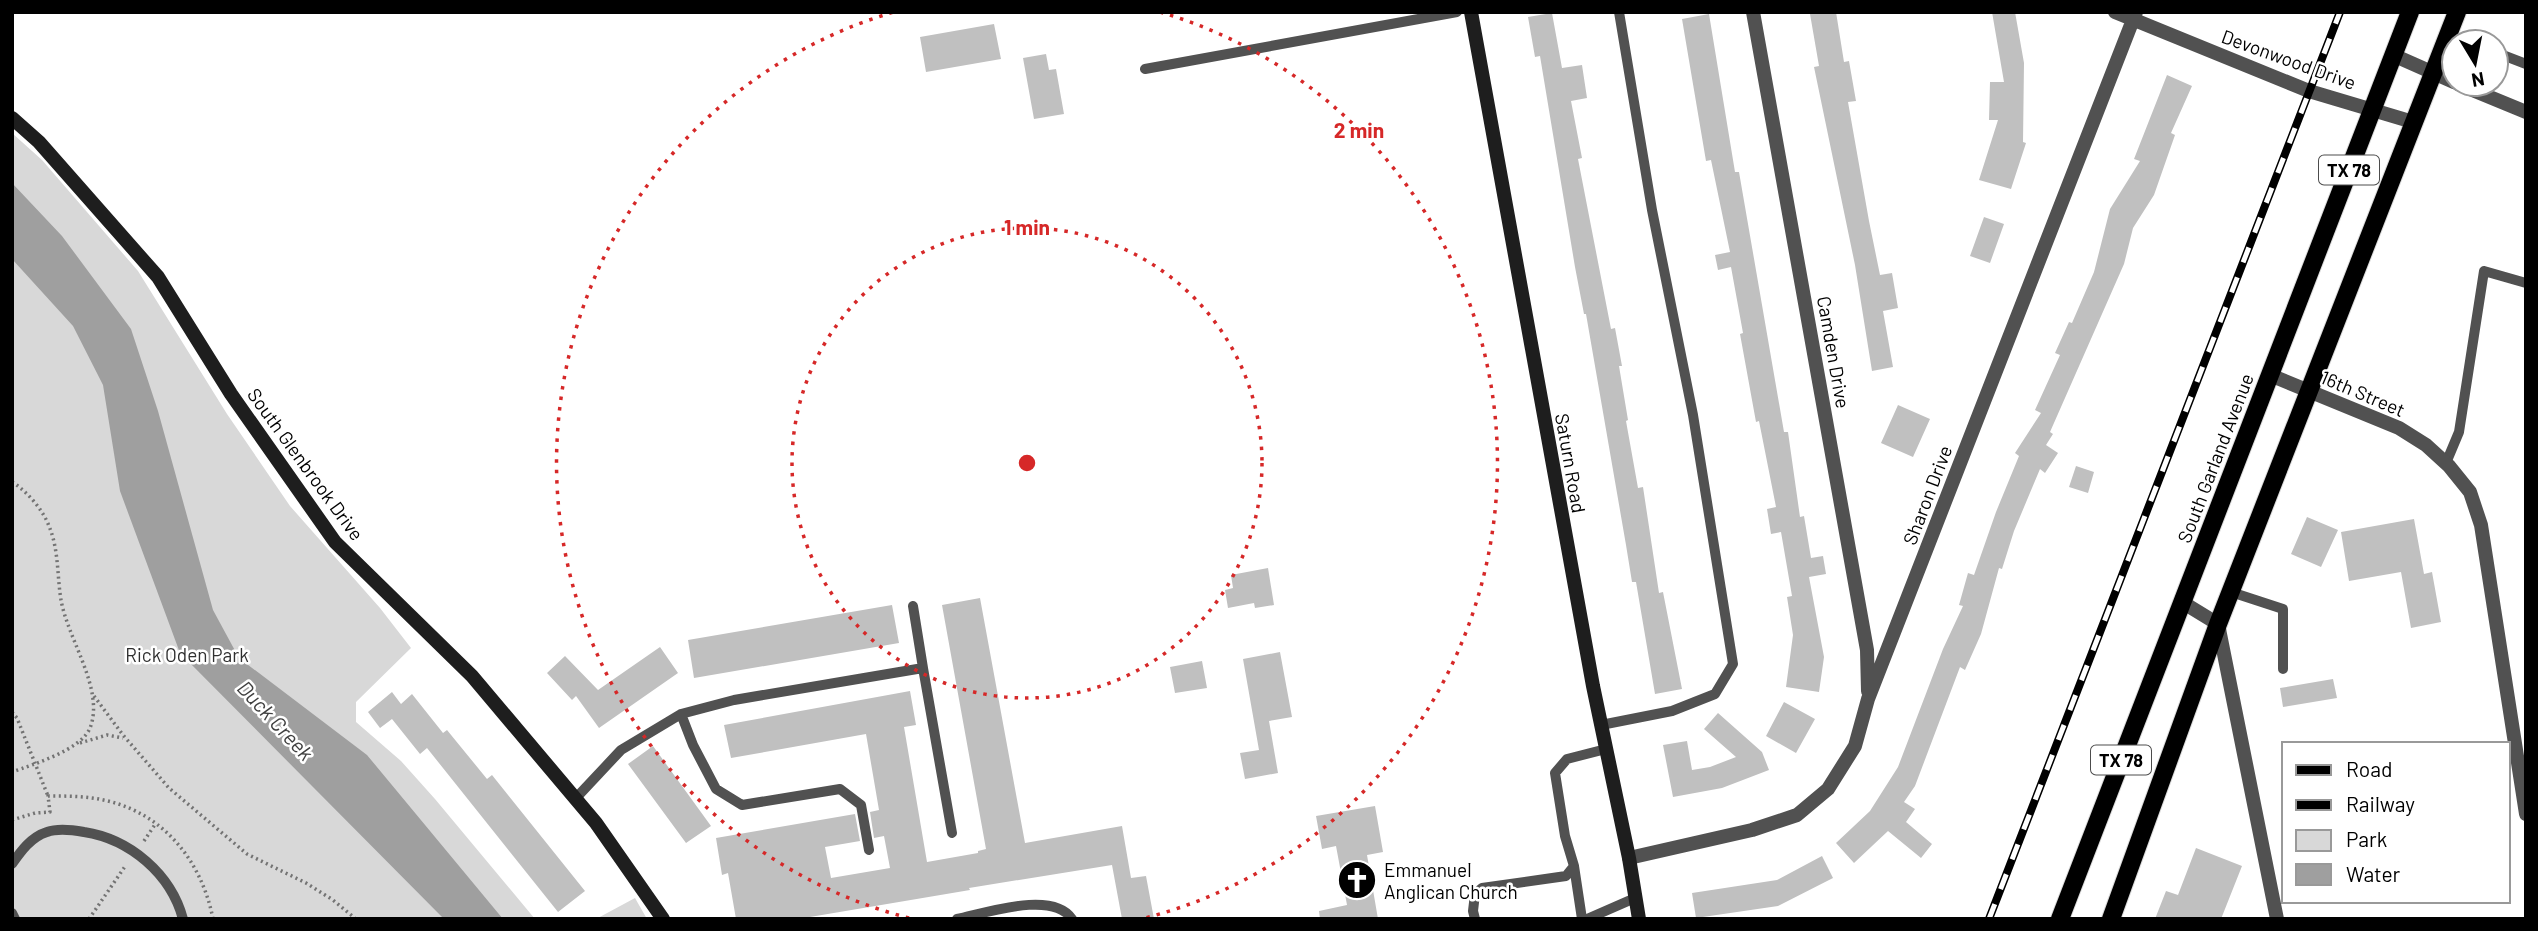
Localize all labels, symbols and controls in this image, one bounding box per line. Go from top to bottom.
street label: Devonwood Drive [2219,24,2359,94]
north arrow [2440,28,2510,98]
text: N [2470,68,2486,93]
text: 2 min [1334,117,1384,142]
road number: TX 78 [2319,155,2379,184]
text: 1 min [1004,214,1050,239]
street label: Camden Drive [1813,294,1855,410]
street label: 16th Street [2317,365,2409,421]
street label: South Garland Avenue [2172,370,2258,546]
street label: South Glenbrook Drive [243,383,369,545]
street label: Saturn Road [1551,411,1591,515]
street label: Sharon Drive [1898,442,1956,548]
centre of rings [1015,451,1039,475]
park label: Rick Oden Park [125,643,249,666]
water label: Duck Creek [233,675,320,766]
legend [2282,742,2510,903]
road number: TX 78 [2091,746,2151,774]
text: Road [2346,756,2392,781]
text: Railway [2346,791,2415,816]
text: Park [2346,826,2387,851]
place label: Emmanuel Anglican Church [1384,858,1518,903]
church icon: Emmanuel Anglican Church [1336,859,1378,901]
text: Water [2346,861,2401,886]

